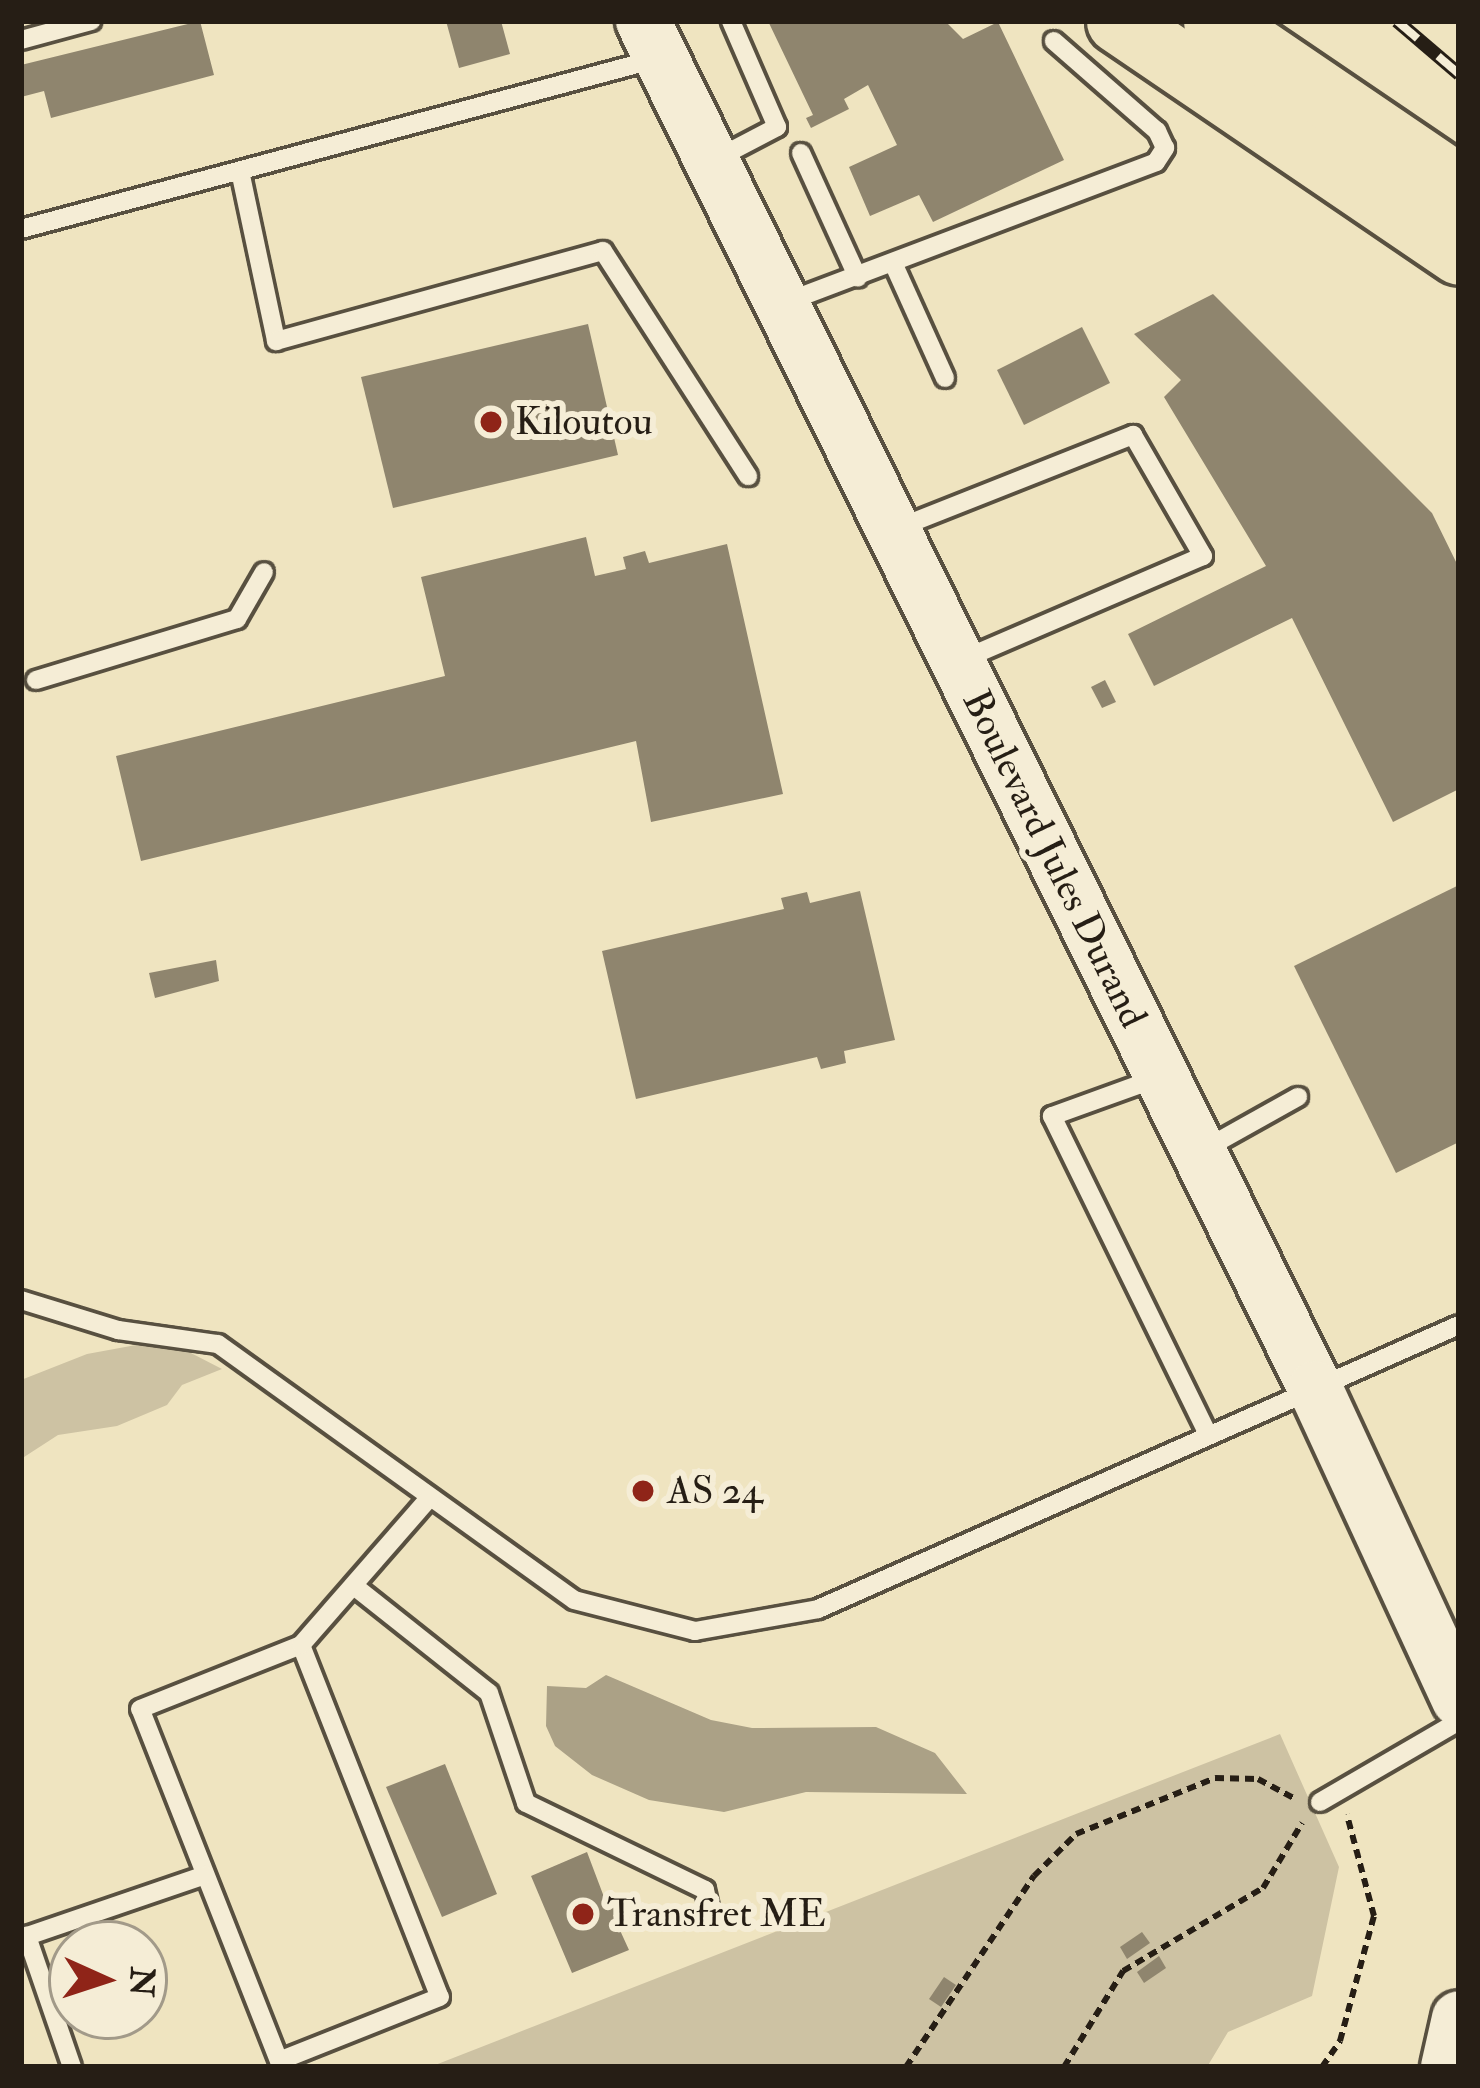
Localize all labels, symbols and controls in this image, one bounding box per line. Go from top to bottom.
place label: Kiloutou [515,399,653,445]
marker: Kiloutou [478,409,504,435]
street label: Boulevard Jules Durand [952,683,1156,1035]
place label: AS 24 [667,1468,762,1514]
marker: AS 24 [630,1478,656,1504]
place label: Transfret ME [607,1891,826,1937]
marker: Transfret ME [570,1901,596,1927]
north arrow [48,1920,168,2040]
text: N [120,1966,163,1998]

